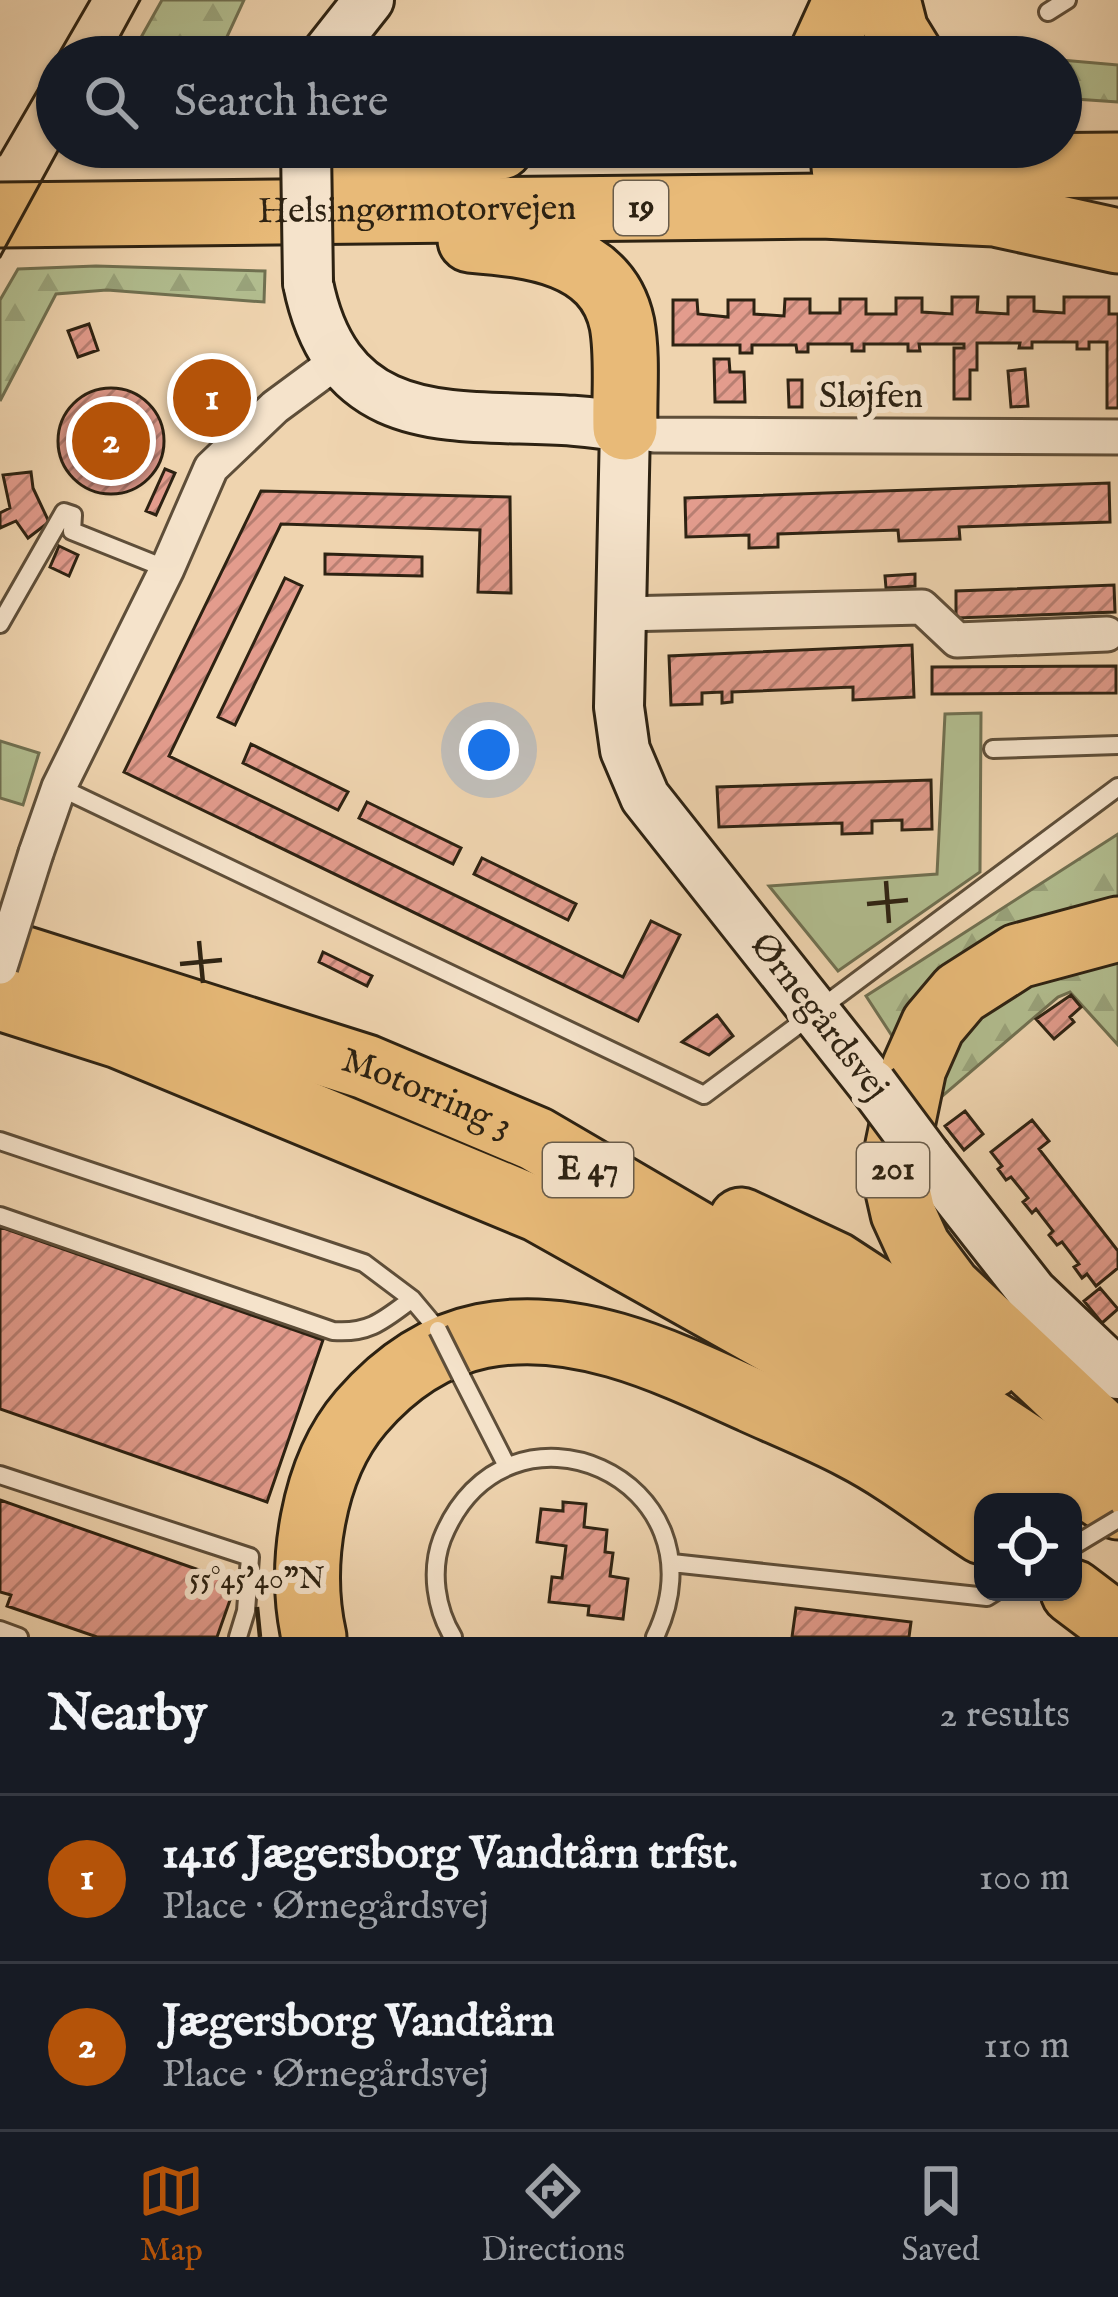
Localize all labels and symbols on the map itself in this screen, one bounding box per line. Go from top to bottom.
road number: 19 [614,181,668,235]
street label: Helsingørmotorvejen [257,186,577,235]
pin: 1 [173,353,251,443]
street label: Sløjfen [819,374,923,420]
pin: 2 [72,396,150,486]
your location [459,720,519,780]
street label: Ørnegårdsvej [739,924,899,1110]
street label: Motorring 3 [336,1038,519,1149]
road number: E 47 [543,1143,633,1197]
road number: 201 [857,1143,929,1197]
text: 55°45'40"N [189,1561,325,1599]

